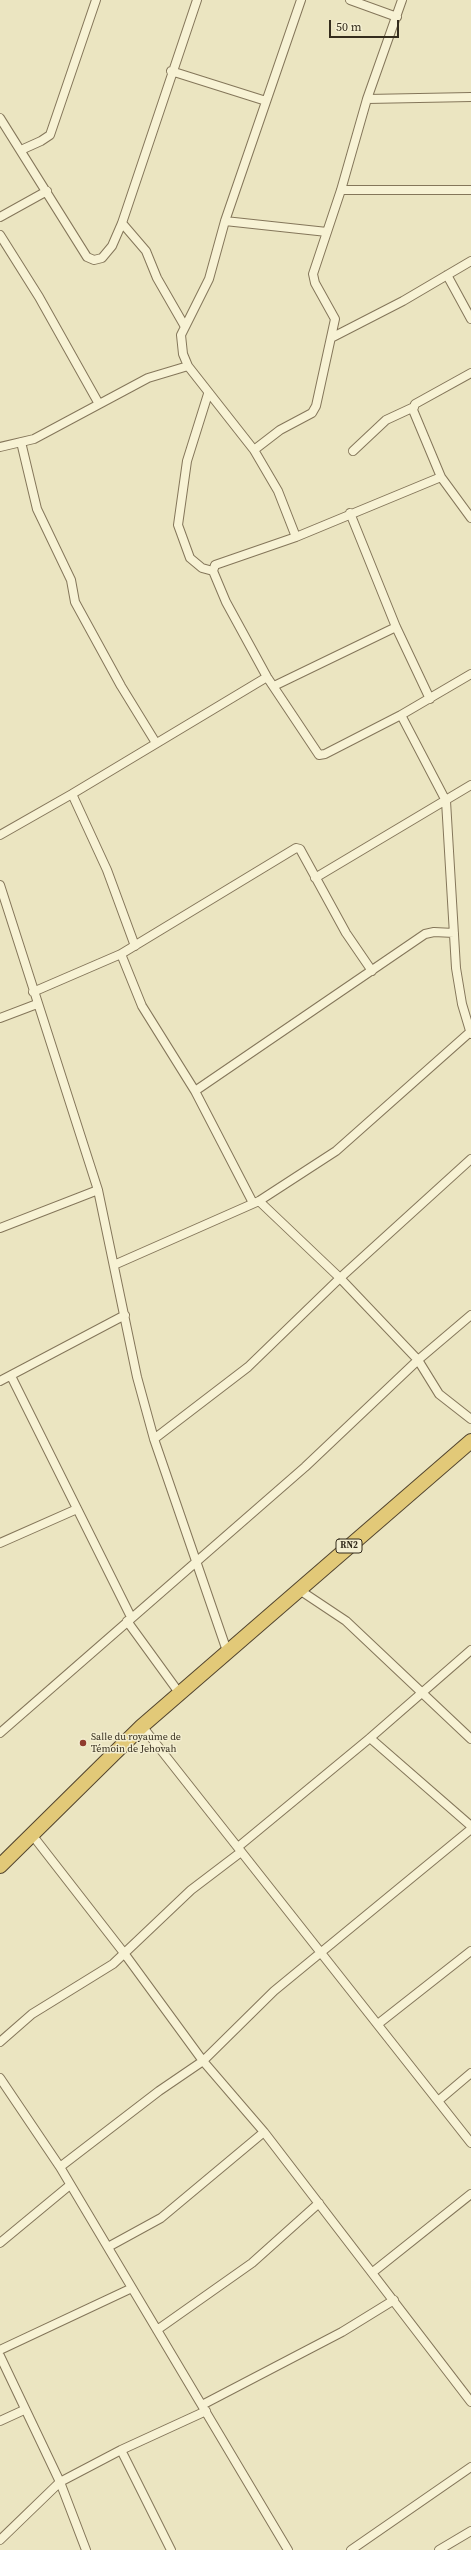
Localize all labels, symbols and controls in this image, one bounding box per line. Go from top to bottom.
scale bar [331,12,401,38]
text: 50 m [336,19,362,35]
road number: RN2 [336,1539,362,1553]
place label: Salle du royaume de Témoin de Jehovah [91,1731,181,1754]
marker: Salle du royaume de Témoin de Jehovah [78,1738,88,1748]

